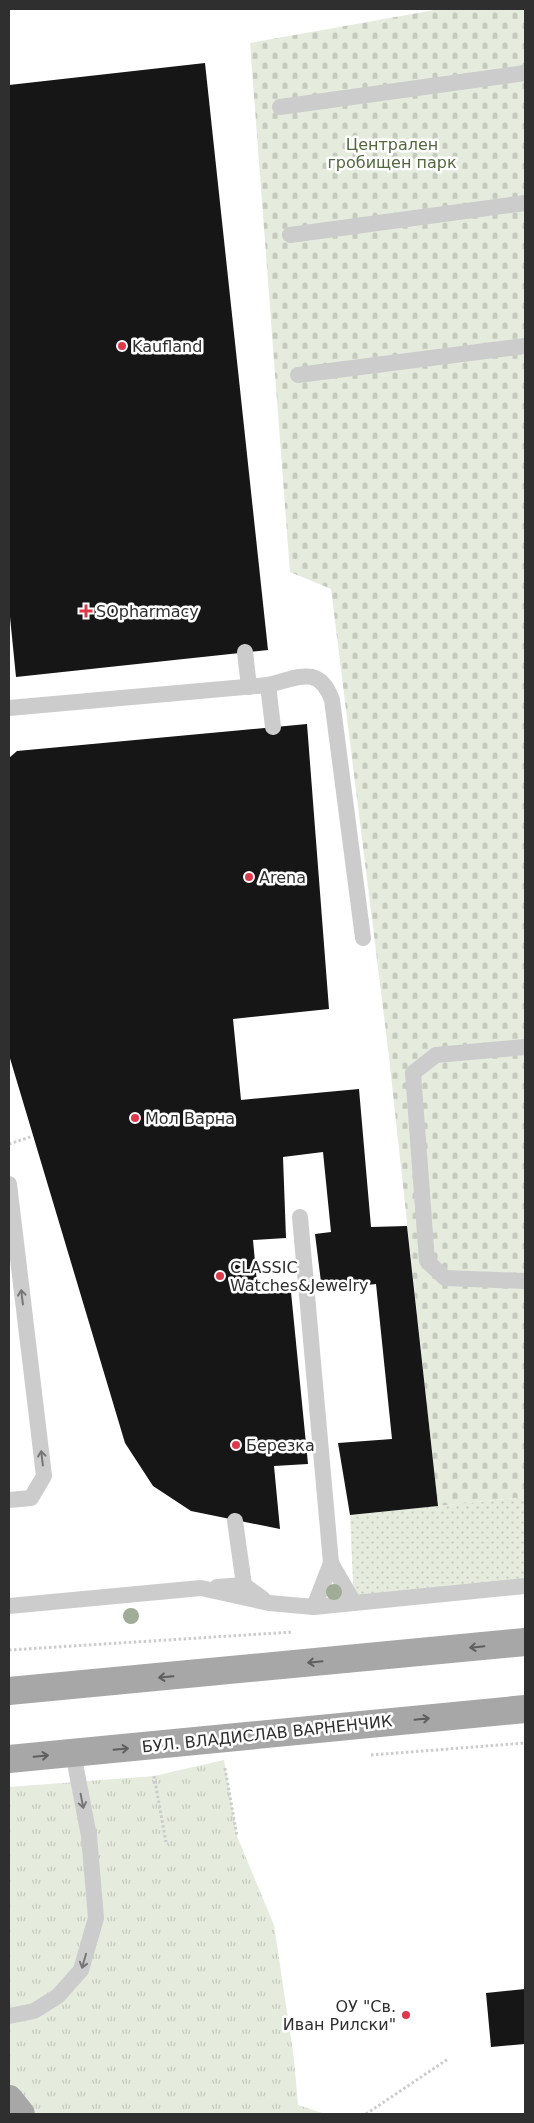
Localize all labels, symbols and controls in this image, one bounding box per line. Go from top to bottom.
park label: Централен гробищен парк [327,135,457,172]
place label: Kaufland [132,337,202,356]
marker: Kaufland [116,340,128,352]
place label: SOpharmacy [96,602,199,621]
marker: SOpharmacy [80,605,92,617]
place label: Arena [259,868,306,887]
marker: Arena [243,871,255,883]
place label: Мол Варна [145,1109,235,1128]
marker: Мол Варна [129,1112,141,1124]
place label: CLASSIC Watches&Jewelry [230,1258,368,1295]
marker: CLASSIC Watches&Jewelry [214,1270,226,1282]
one-way arrow [17,1289,27,1305]
place label: Березка [246,1436,315,1455]
marker: Березка [230,1439,242,1451]
one-way arrow [37,1450,47,1466]
one-way arrow [469,1642,485,1651]
one-way arrow [307,1657,323,1667]
one-way arrow [159,1672,175,1681]
street label: БУЛ. ВЛАДИСЛАВ ВАРНЕНЧИК [141,1711,394,1757]
one-way arrow [414,1714,430,1724]
one-way arrow [113,1744,129,1753]
one-way arrow [32,1751,48,1761]
one-way arrow [77,1793,87,1809]
one-way arrow [79,1952,88,1968]
place label: ОУ "Св. Иван Рилски" [283,1997,396,2034]
marker: ОУ "Св. Иван Рилски" [400,2009,412,2021]

